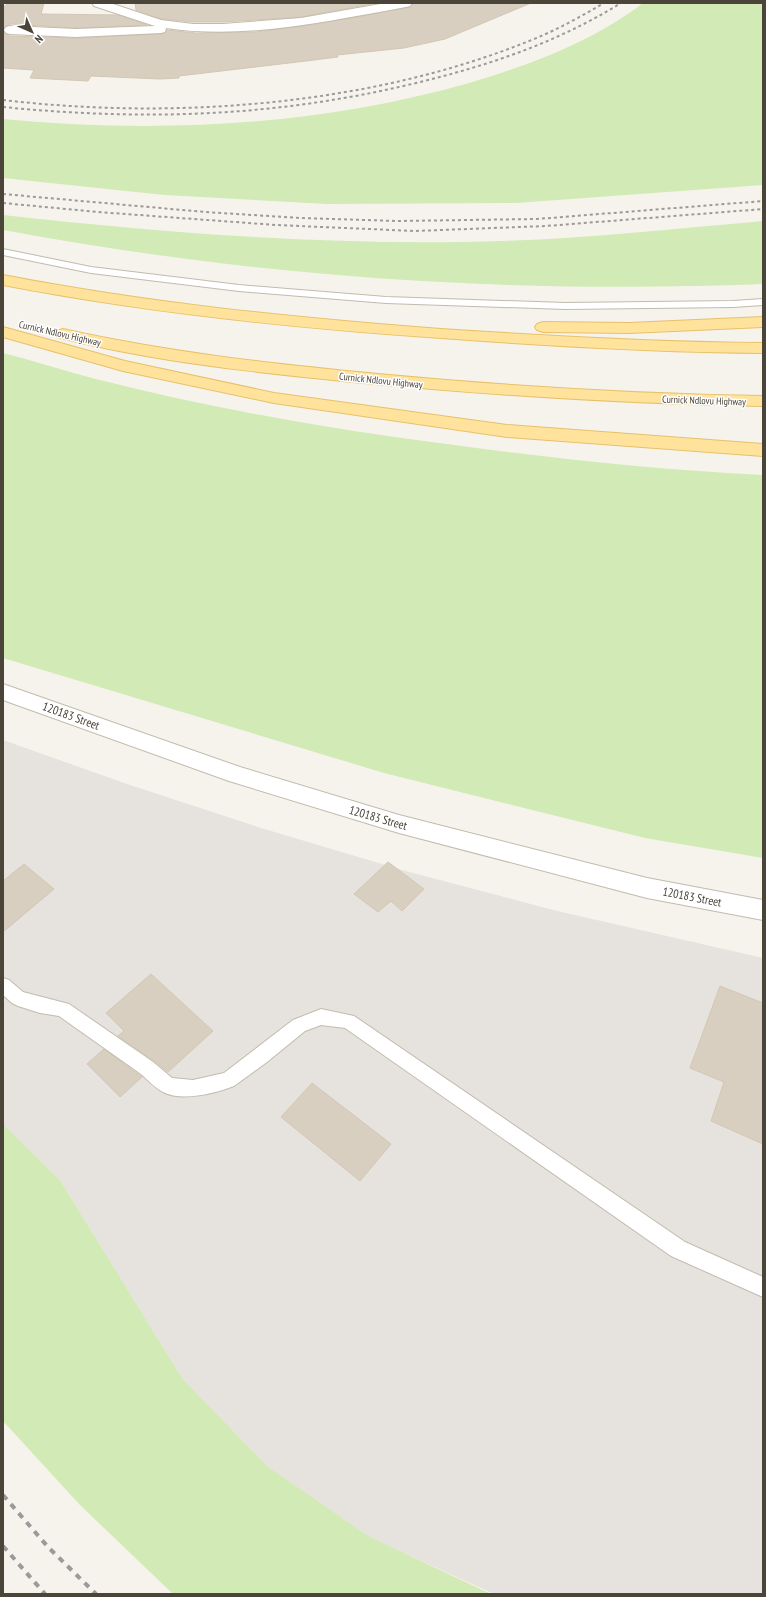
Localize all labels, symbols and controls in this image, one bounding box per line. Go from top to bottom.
north arrow [12,12,52,52]
text: N [32,32,46,46]
street label: Curnick Ndlovu Highway [18,318,102,349]
street label: Curnick Ndlovu Highway [339,370,424,391]
street label: Curnick Ndlovu Highway [662,393,746,408]
street label: 120183 Street [41,698,102,733]
street label: 120183 Street [347,802,410,833]
street label: 120183 Street [661,883,724,910]

